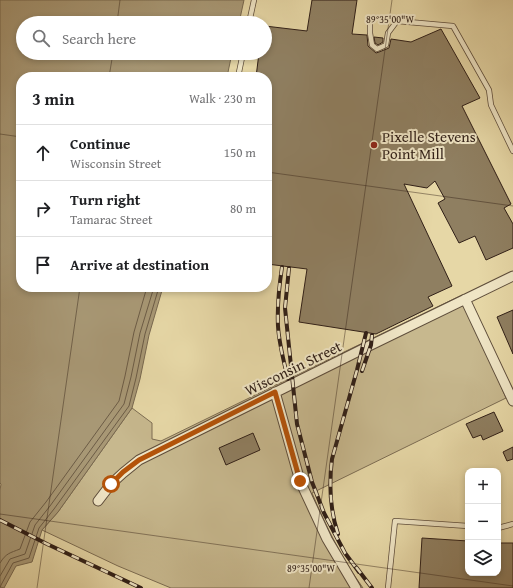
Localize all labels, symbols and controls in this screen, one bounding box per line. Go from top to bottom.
text: 89°35'00"W [366,12,414,27]
search box [16,16,272,60]
icon: search [30,27,52,49]
text: Search here [62,28,136,49]
text: 3 min [32,86,74,111]
text: Walk · 230 m [189,89,256,108]
place label: Pixelle Stevens Point Mill [382,126,476,164]
text: Continue [70,133,131,154]
marker: Pixelle Stevens Point Mill [369,140,379,150]
icon: ahead [32,142,54,164]
text: 150 m [224,143,256,162]
text: Wisconsin Street [70,154,161,173]
text: Turn right [70,189,141,210]
icon: right [32,198,54,220]
text: 80 m [230,199,256,218]
text: Tamarac Street [70,210,153,229]
icon: arrive [32,254,54,276]
text: Arrive at destination [70,254,209,275]
street label: Wisconsin Street [241,335,346,401]
map controls [465,468,501,576]
button: + [465,468,501,504]
route end [291,472,309,490]
route start [102,475,120,493]
button: − [465,504,501,540]
button: layers [465,540,501,576]
text: 89°35'00"W [287,561,335,576]

